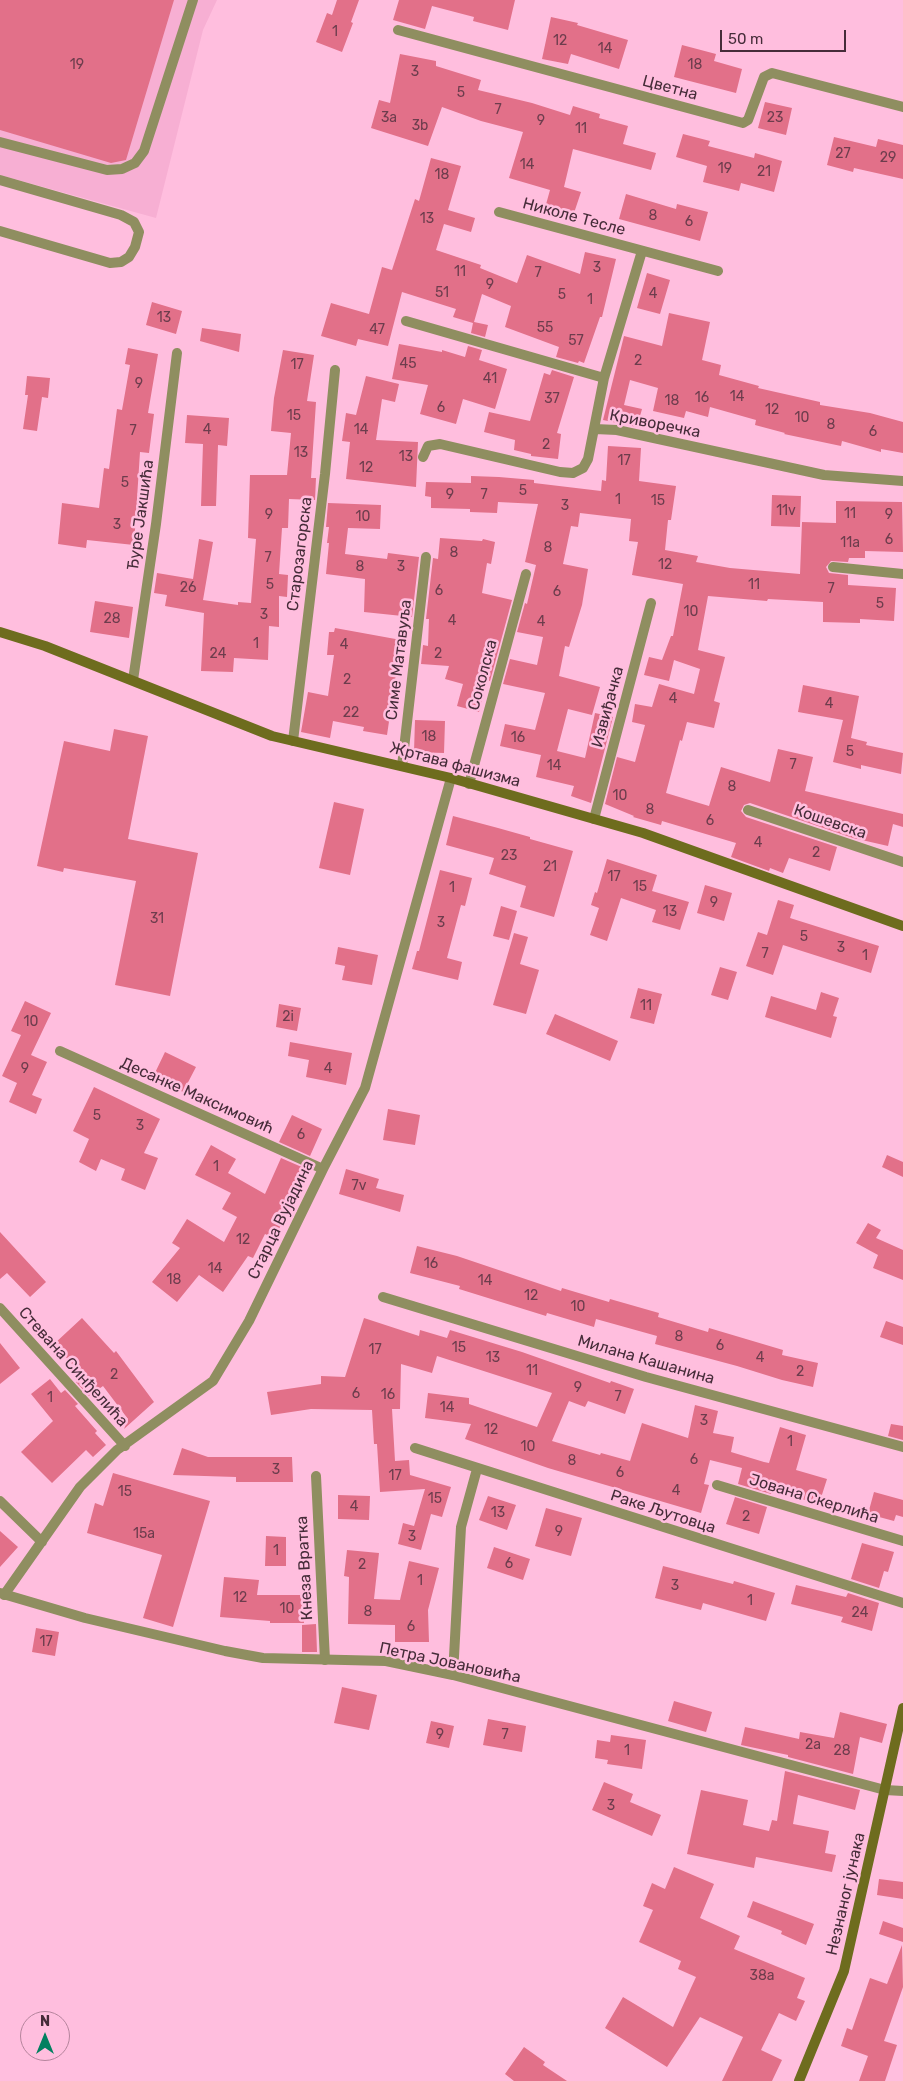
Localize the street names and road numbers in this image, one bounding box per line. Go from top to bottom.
street label: Цветна [640,71,700,105]
street label: Николе Тесле [520,194,628,240]
street label: Криворечка [608,406,702,442]
street label: Ђуре Јакшића [124,459,158,571]
street label: Старозагорска [283,496,317,612]
street label: Симе Матавуља [382,599,416,721]
street label: Соколска [464,637,502,713]
street label: Извиђачка [588,664,628,750]
street label: Жртава фашизма [387,738,523,792]
street label: Кошевска [791,801,869,843]
street label: Десанке Максимовић [117,1054,277,1138]
street label: Старца Вујадина [244,1157,318,1283]
street label: Стевана Синђелића [14,1303,132,1431]
street label: Милана Кашанина [575,1331,717,1389]
street label: Јована Скерлића [747,1470,881,1528]
street label: Раке Љутовца [608,1486,718,1538]
street label: Кнеза Вратка [293,1515,317,1621]
street label: Петра Јовановића [377,1639,523,1687]
street label: Незнаног јунака [823,1831,869,1957]

